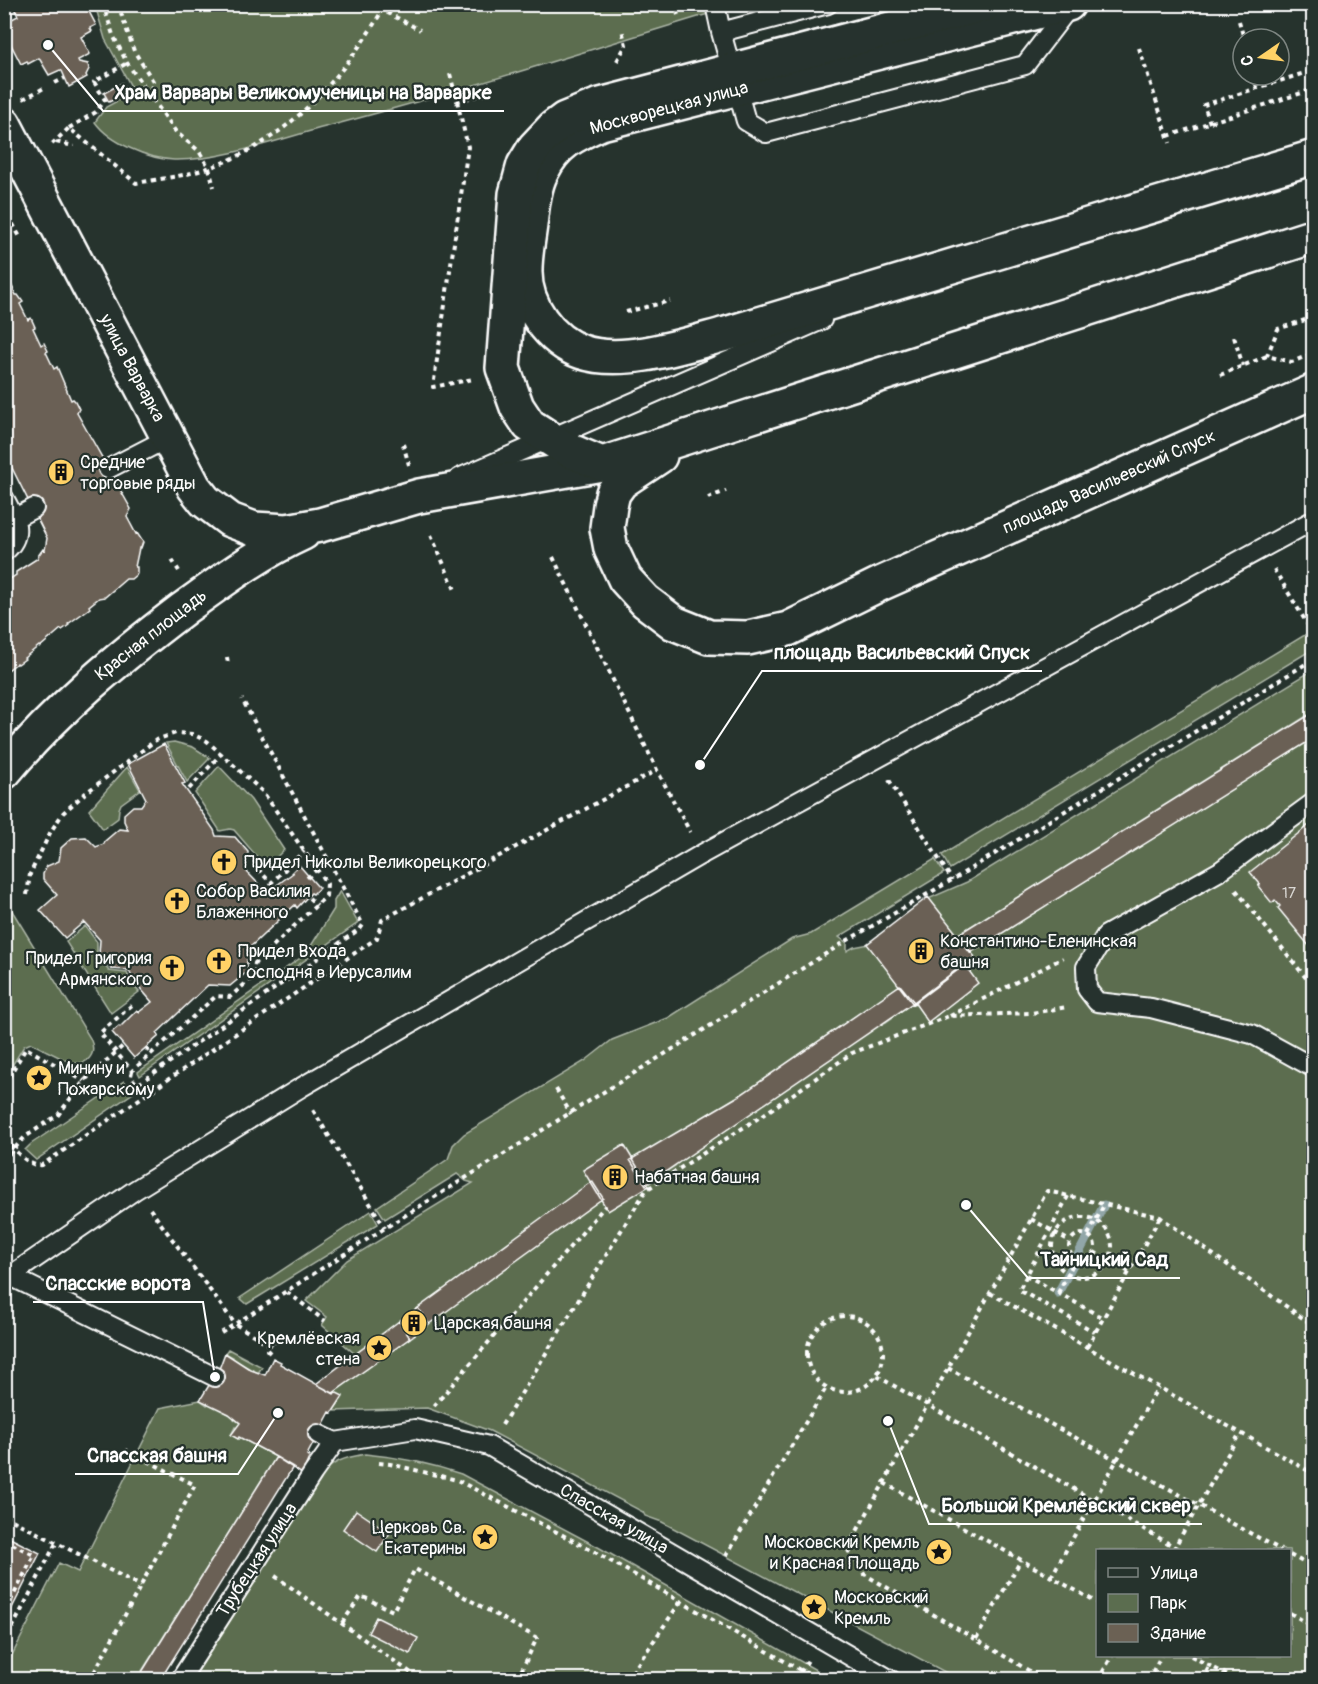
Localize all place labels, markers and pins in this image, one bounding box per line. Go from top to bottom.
callout: Храм Варвары Великомученицы на Варварке [103,73,504,111]
place label: Средние торговые ряды [80,451,196,495]
building icon: Средние торговые ряды [46,457,76,487]
callout: площадь Васильевский Спуск [762,633,1042,671]
church icon: Придел Николы Великорецкого [209,847,239,877]
place label: Придел Николы Великорецкого [244,851,487,874]
place label: Собор Василия Блаженного [196,880,311,924]
church icon: Собор Василия Блаженного [162,886,192,916]
place label: Константино-Еленинская башня [940,930,1136,974]
building icon: Константино-Еленинская башня [906,936,936,966]
place label: Придел Входа Господня в Иерусалим [238,940,412,984]
church icon: Придел Входа Господня в Иерусалим [204,946,234,976]
place label: Придел Григория Армянского [26,947,152,991]
church icon: Придел Григория Армянского [157,953,187,983]
place label: Минину и Пожарскому [58,1057,155,1101]
place icon: Минину и Пожарскому [24,1063,54,1093]
building icon: Набатная башня [600,1162,630,1192]
place label: Набатная башня [634,1166,760,1189]
callout: Тайницкий Сад [1028,1240,1180,1278]
callout: Спасские ворота [33,1264,203,1302]
building icon: Царская башня [399,1308,429,1338]
place label: Царская башня [434,1312,552,1335]
place label: Кремлёвская стена [257,1327,360,1371]
place icon: Кремлёвская стена [364,1333,394,1363]
callout: Спасская башня [75,1436,238,1474]
callout: Большой Кремлёвский сквер [929,1486,1202,1524]
place label: Церковь Св. Екатерины [372,1516,466,1560]
place icon: Церковь Св. Екатерины [470,1522,500,1552]
place label: Московский Кремль и Красная Площадь [764,1531,920,1575]
place icon: Московский Кремль и Красная Площадь [924,1537,954,1567]
place label: Московский Кремль [834,1586,929,1630]
place icon: Московский Кремль [799,1592,829,1622]

